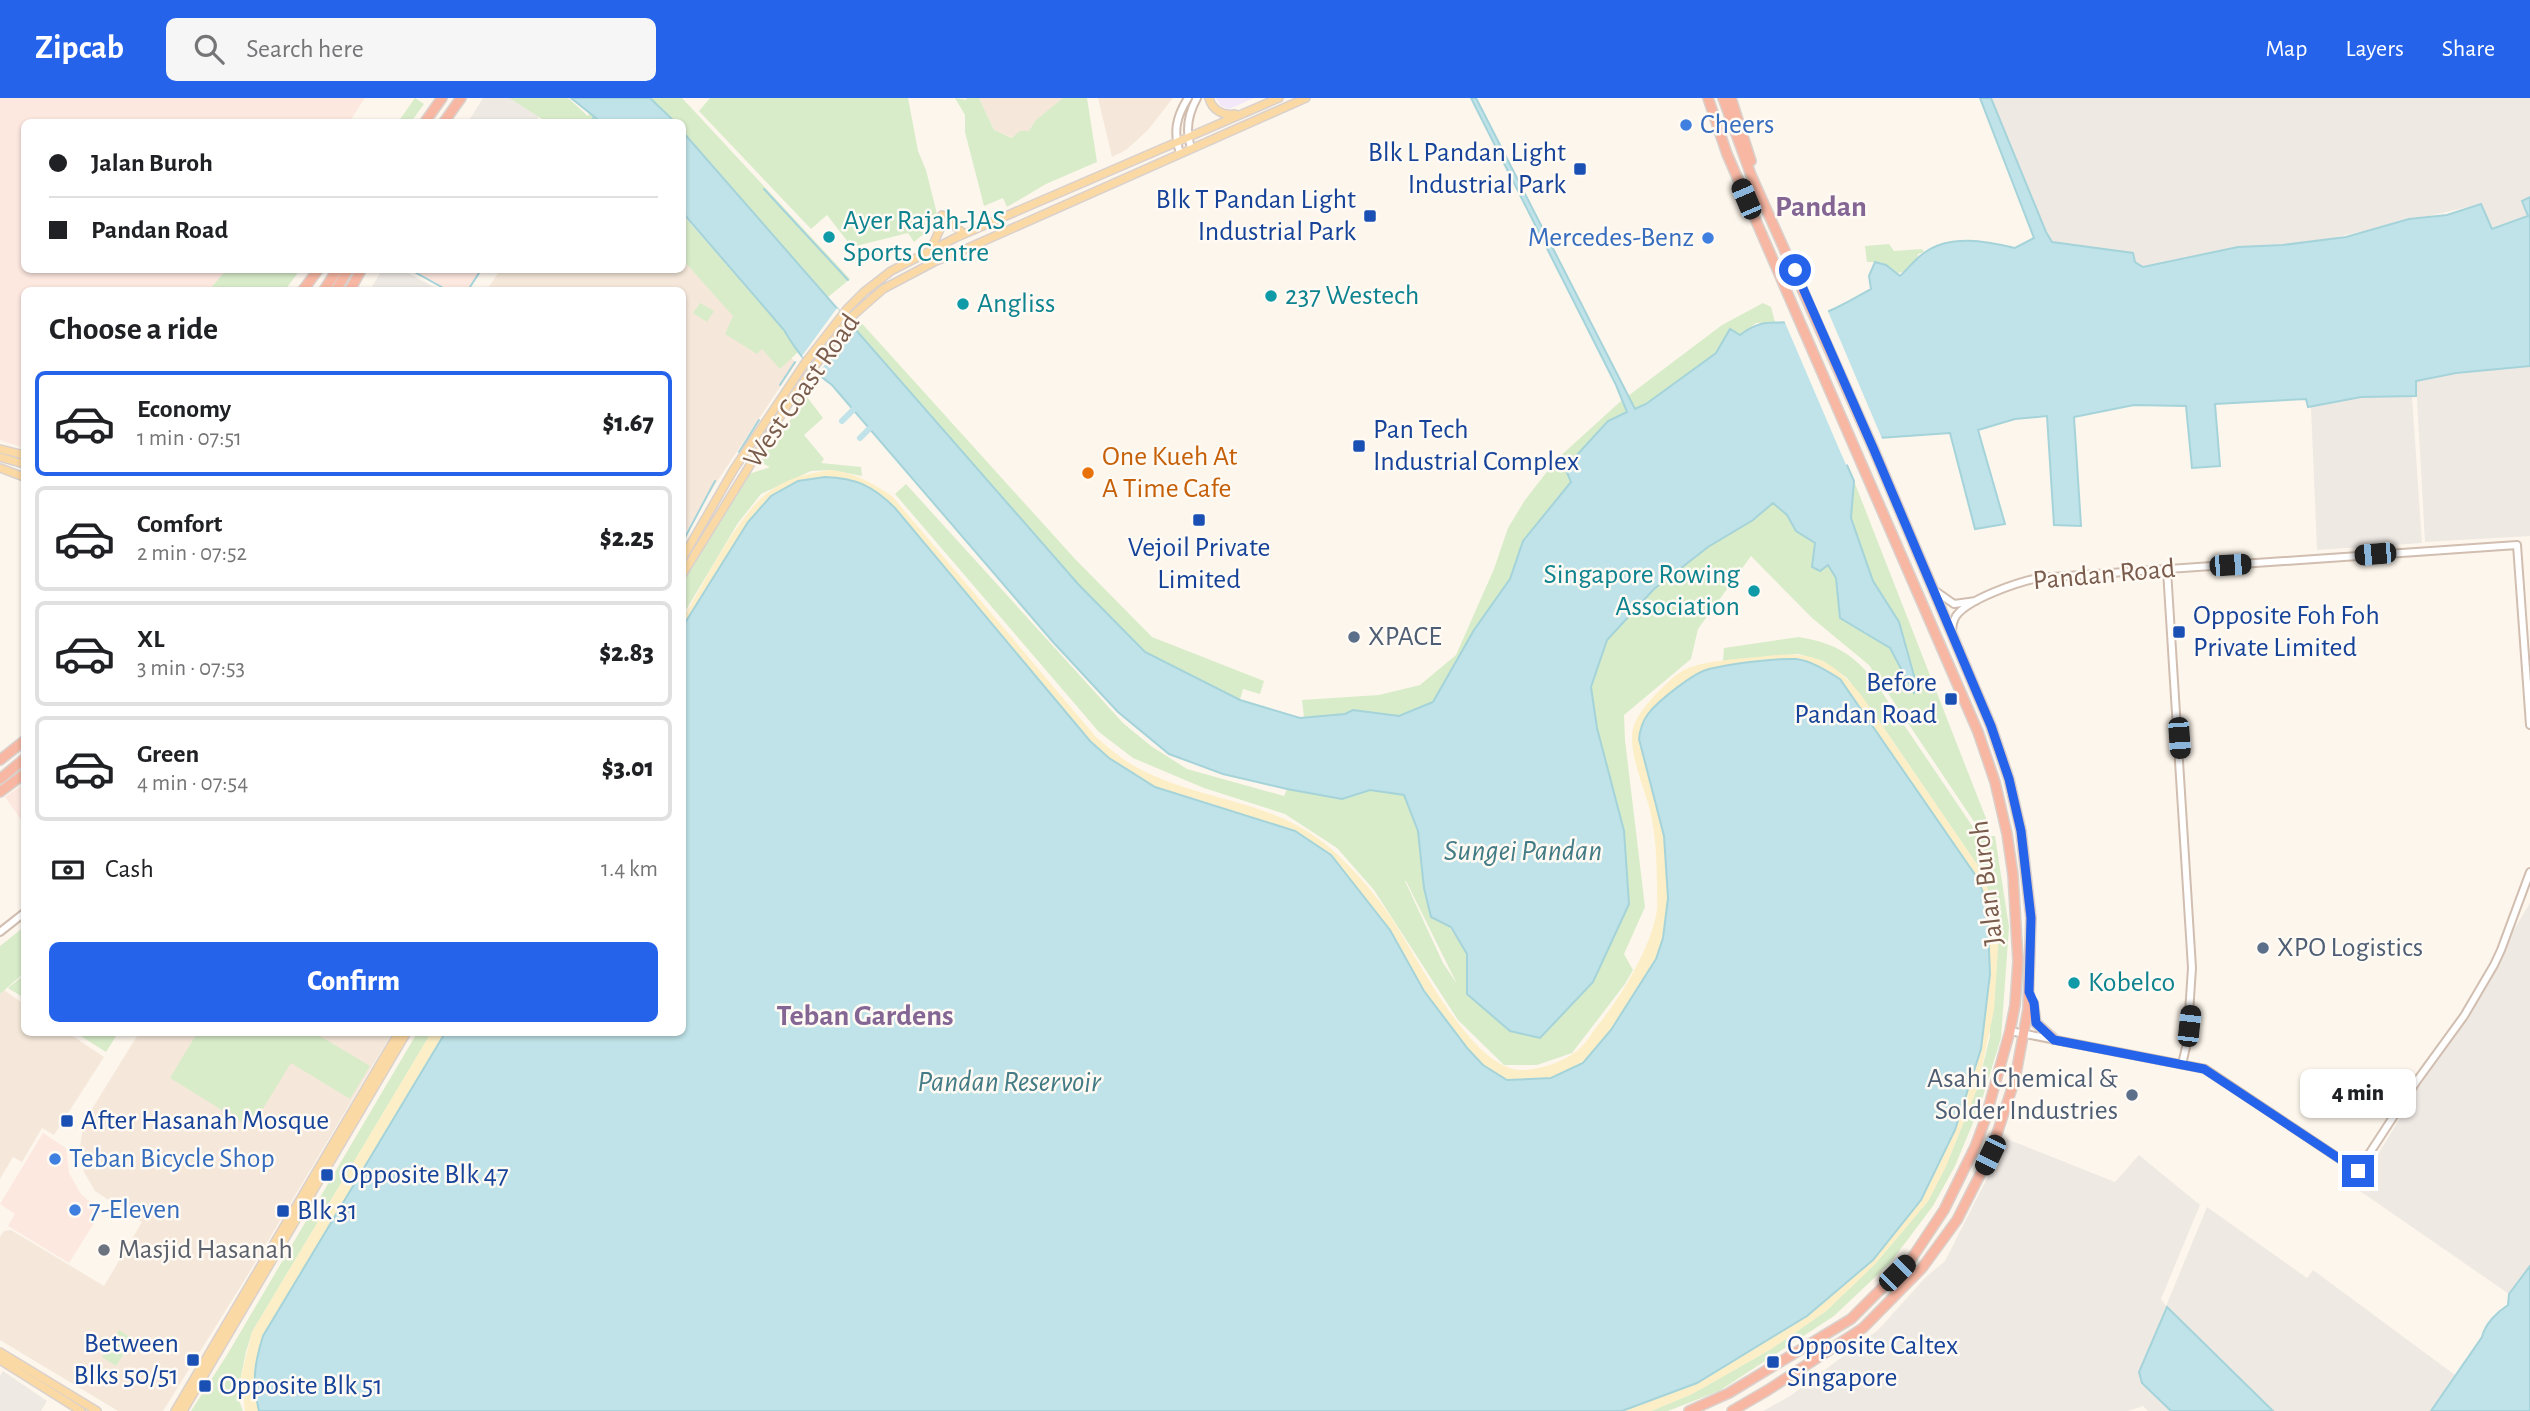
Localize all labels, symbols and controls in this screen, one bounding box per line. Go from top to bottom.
search box [166,18,656,81]
icon: search [190,30,228,68]
text: Zipcab [35,32,124,65]
text: Search here [246,36,364,62]
text: Map [2265,37,2307,61]
text: Layers [2345,37,2404,61]
text: Share [2442,37,2495,61]
place label: Cheers [1700,111,1774,139]
marker: Cheers [1678,117,1694,133]
place label: Blk L Pandan Light Industrial Park [1368,139,1566,199]
text: Jalan Buroh [91,150,213,176]
marker: Blk L Pandan Light Industrial Park [1572,161,1588,177]
car [1729,176,1764,222]
place label: Blk T Pandan Light Industrial Park [1156,186,1356,246]
district label: Pandan [1775,192,1867,222]
place label: Ayer Rajah-JAS Sports Centre [843,207,1005,267]
marker: Blk T Pandan Light Industrial Park [1362,208,1378,224]
text: Pandan Road [91,217,228,243]
place label: Mercedes-Benz [1528,224,1694,252]
marker: Ayer Rajah-JAS Sports Centre [821,229,837,245]
marker: Mercedes-Benz [1700,230,1716,246]
route start [1779,254,1811,286]
place label: 237 Westech [1285,282,1419,310]
marker: 237 Westech [1263,288,1279,304]
place label: Angliss [977,290,1055,318]
marker: Angliss [955,296,971,312]
street label: West Coast Road [739,309,865,473]
text: Choose a ride [49,313,218,345]
icon: car [53,392,116,455]
text: Economy [137,396,231,422]
text: $1.67 [602,410,654,436]
place label: Pan Tech Industrial Complex [1373,416,1579,476]
text: 1 min · 07:51 [137,427,242,450]
marker: Pan Tech Industrial Complex [1351,438,1367,454]
place label: One Kueh At A Time Cafe [1102,443,1238,503]
marker: One Kueh At A Time Cafe [1080,465,1096,481]
icon: car [53,507,116,570]
text: Comfort [137,511,222,537]
marker: Vejoil Private Limited [1191,512,1207,528]
text: $2.25 [600,525,654,551]
place label: Vejoil Private Limited [1128,534,1270,594]
text: 2 min · 07:52 [137,542,247,565]
car [2354,542,2397,566]
car [2209,553,2252,577]
street label: Pandan Road [2032,555,2176,595]
place label: Singapore Rowing Association [1543,561,1740,621]
marker: Singapore Rowing Association [1746,583,1762,599]
place label: Opposite Foh Foh Private Limited [2193,602,2380,662]
icon: car [53,622,116,685]
place label: XPACE [1368,623,1442,651]
marker: Opposite Foh Foh Private Limited [2171,624,2187,640]
text: XL [137,626,164,652]
marker: XPACE [1346,629,1362,645]
text: $2.83 [599,640,654,666]
text: 3 min · 07:53 [137,657,245,680]
place label: Before Pandan Road [1794,669,1937,729]
marker: Before Pandan Road [1943,691,1959,707]
car [2168,716,2191,760]
icon: car [53,737,116,800]
text: Green [137,741,199,767]
text: $3.01 [602,755,654,781]
text: 4 min · 07:54 [137,772,248,795]
street label: Jalan Buroh [1965,819,2009,947]
water label: Sungei Pandan [1444,836,1602,866]
icon: cash [49,851,87,889]
text: Cash [105,856,154,882]
text: 1.4 km [601,858,658,881]
place label: XPO Logistics [2277,934,2423,962]
marker: XPO Logistics [2255,940,2271,956]
button: Confirm [49,942,658,1022]
place label: Kobelco [2088,969,2175,997]
marker: Kobelco [2066,975,2082,991]
district label: Teban Gardens [776,1001,954,1031]
car [2177,1004,2202,1048]
place label: Asahi Chemical & Solder Industries [1927,1065,2119,1125]
water label: Pandan Reservoir [917,1067,1102,1097]
callout: 4 min [2300,1070,2416,1118]
text: 4 min [2332,1082,2384,1105]
marker: Asahi Chemical & Solder Industries [2124,1087,2140,1103]
place label: After Hasanah Mosque [81,1107,329,1135]
marker: After Hasanah Mosque [59,1113,75,1129]
car [1972,1132,2009,1178]
place label: Teban Bicycle Shop [69,1145,275,1173]
marker: Teban Bicycle Shop [47,1151,63,1167]
route end [2342,1155,2374,1187]
place label: Opposite Blk 47 [341,1161,509,1189]
marker: Opposite Blk 47 [319,1167,335,1183]
place label: 7-Eleven [89,1196,181,1224]
place label: Blk 31 [297,1197,358,1225]
marker: 7-Eleven [67,1202,83,1218]
marker: Blk 31 [275,1203,291,1219]
place label: Masjid Hasanah [118,1236,293,1264]
marker: Masjid Hasanah [96,1242,112,1258]
car [1875,1251,1920,1295]
place label: Between Blks 50/51 [73,1330,179,1390]
place label: Opposite Caltex Singapore [1787,1332,1958,1392]
marker: Between Blks 50/51 [185,1352,201,1368]
marker: Opposite Caltex Singapore [1765,1354,1781,1370]
place label: Opposite Blk 51 [219,1372,383,1400]
marker: Opposite Blk 51 [197,1378,213,1394]

